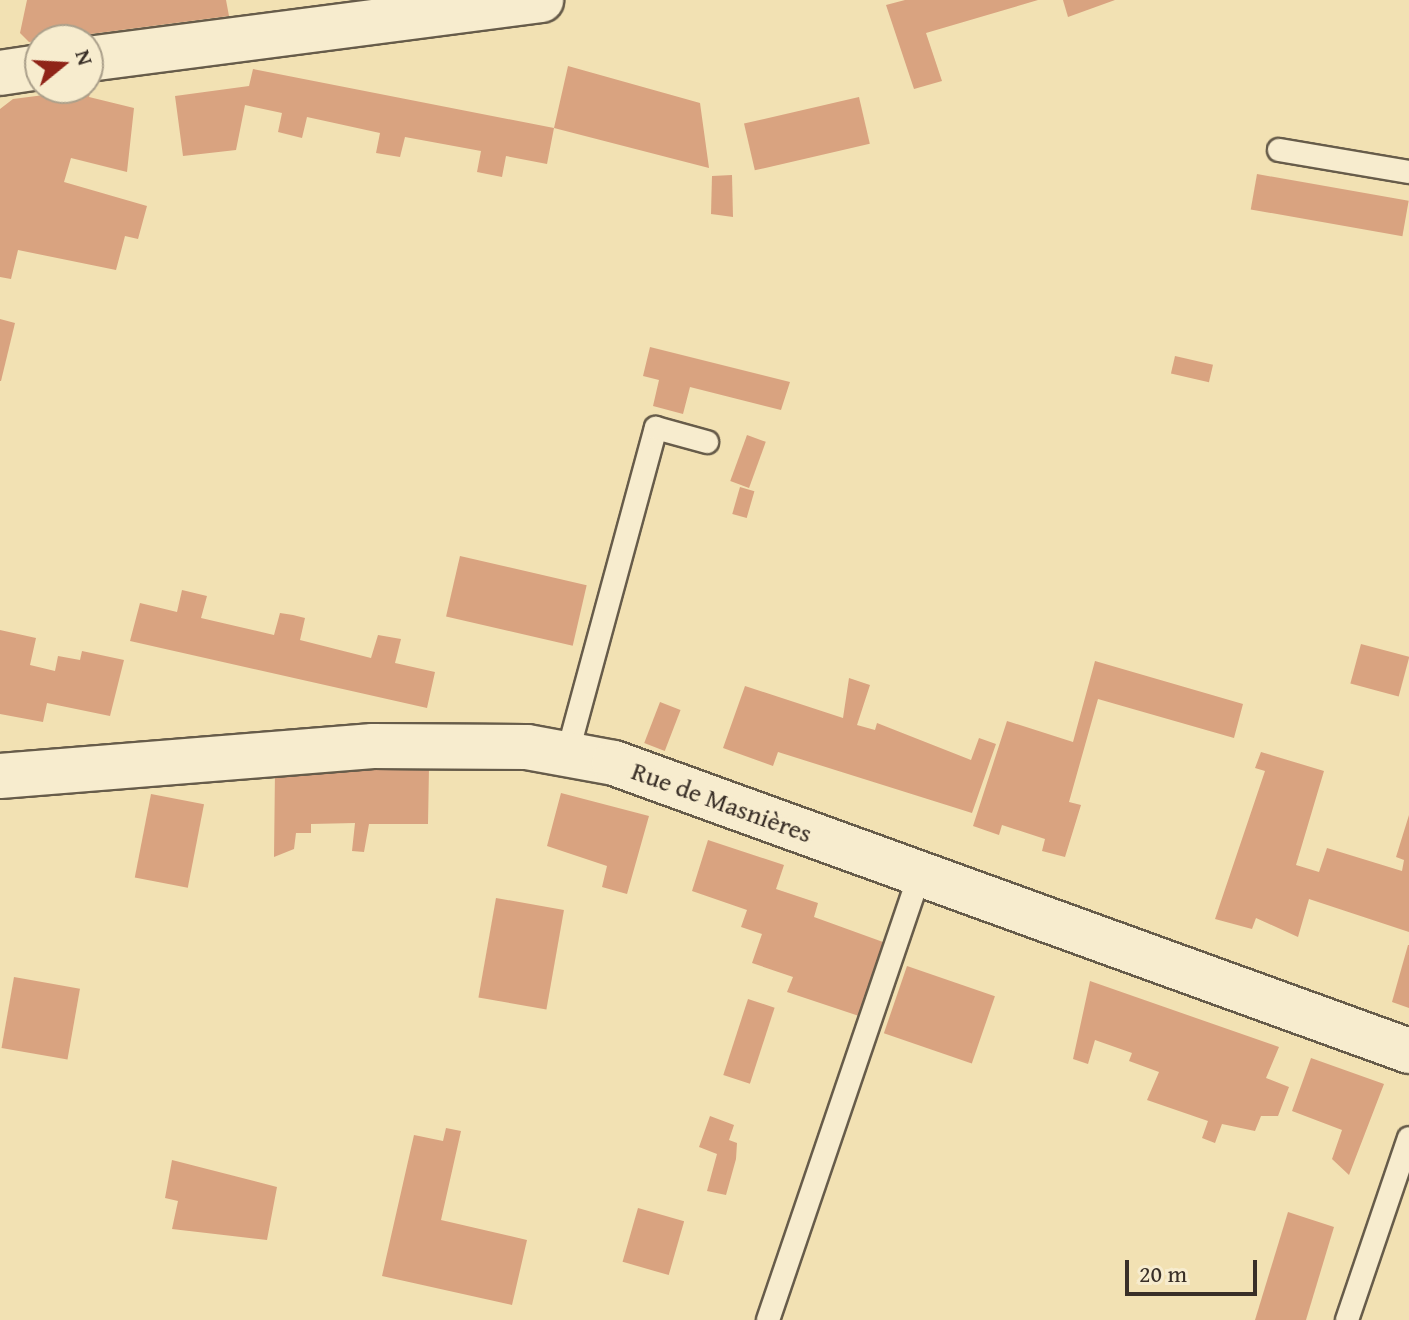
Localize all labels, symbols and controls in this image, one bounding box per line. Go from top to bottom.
north arrow [24,24,104,104]
text: N [67,45,102,69]
street label: Rue de Masnières [628,755,816,849]
scale bar [1129,1244,1261,1294]
text: 20 m [1139,1256,1187,1291]

